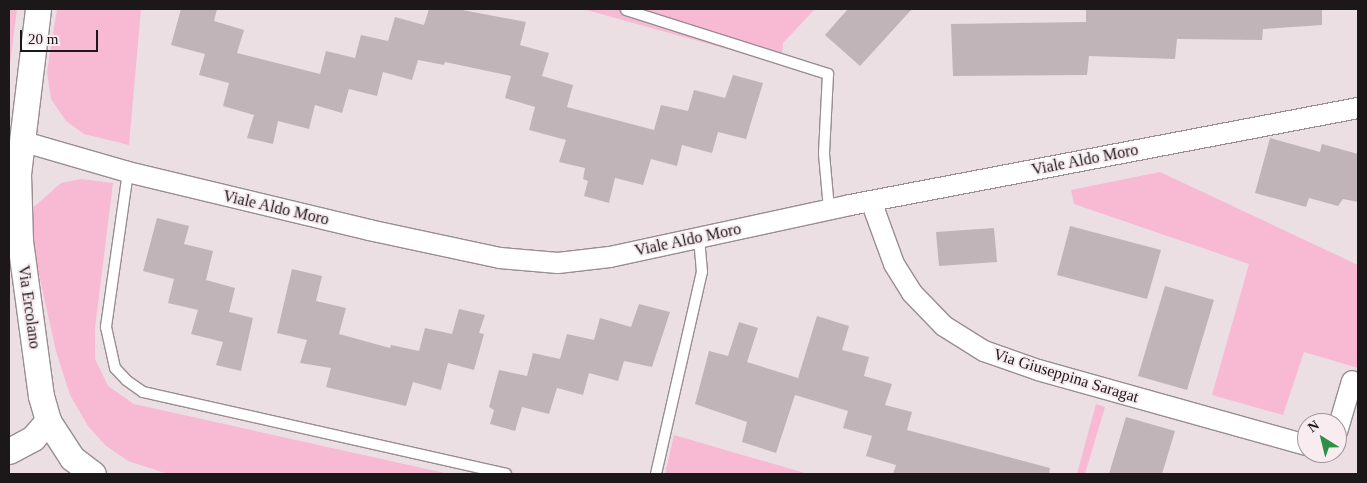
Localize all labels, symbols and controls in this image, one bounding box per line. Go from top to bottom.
scale bar [22,20,100,52]
text: 20 m [28,31,58,47]
street label: Viale Aldo Moro [1030,140,1140,180]
street label: Viale Aldo Moro [221,186,331,230]
street label: Viale Aldo Moro [633,219,743,261]
street label: Via Ercolano [14,264,44,350]
street label: Via Giuseppina Saragat [991,345,1141,407]
north arrow [1297,413,1347,463]
text: N [1305,417,1322,435]

